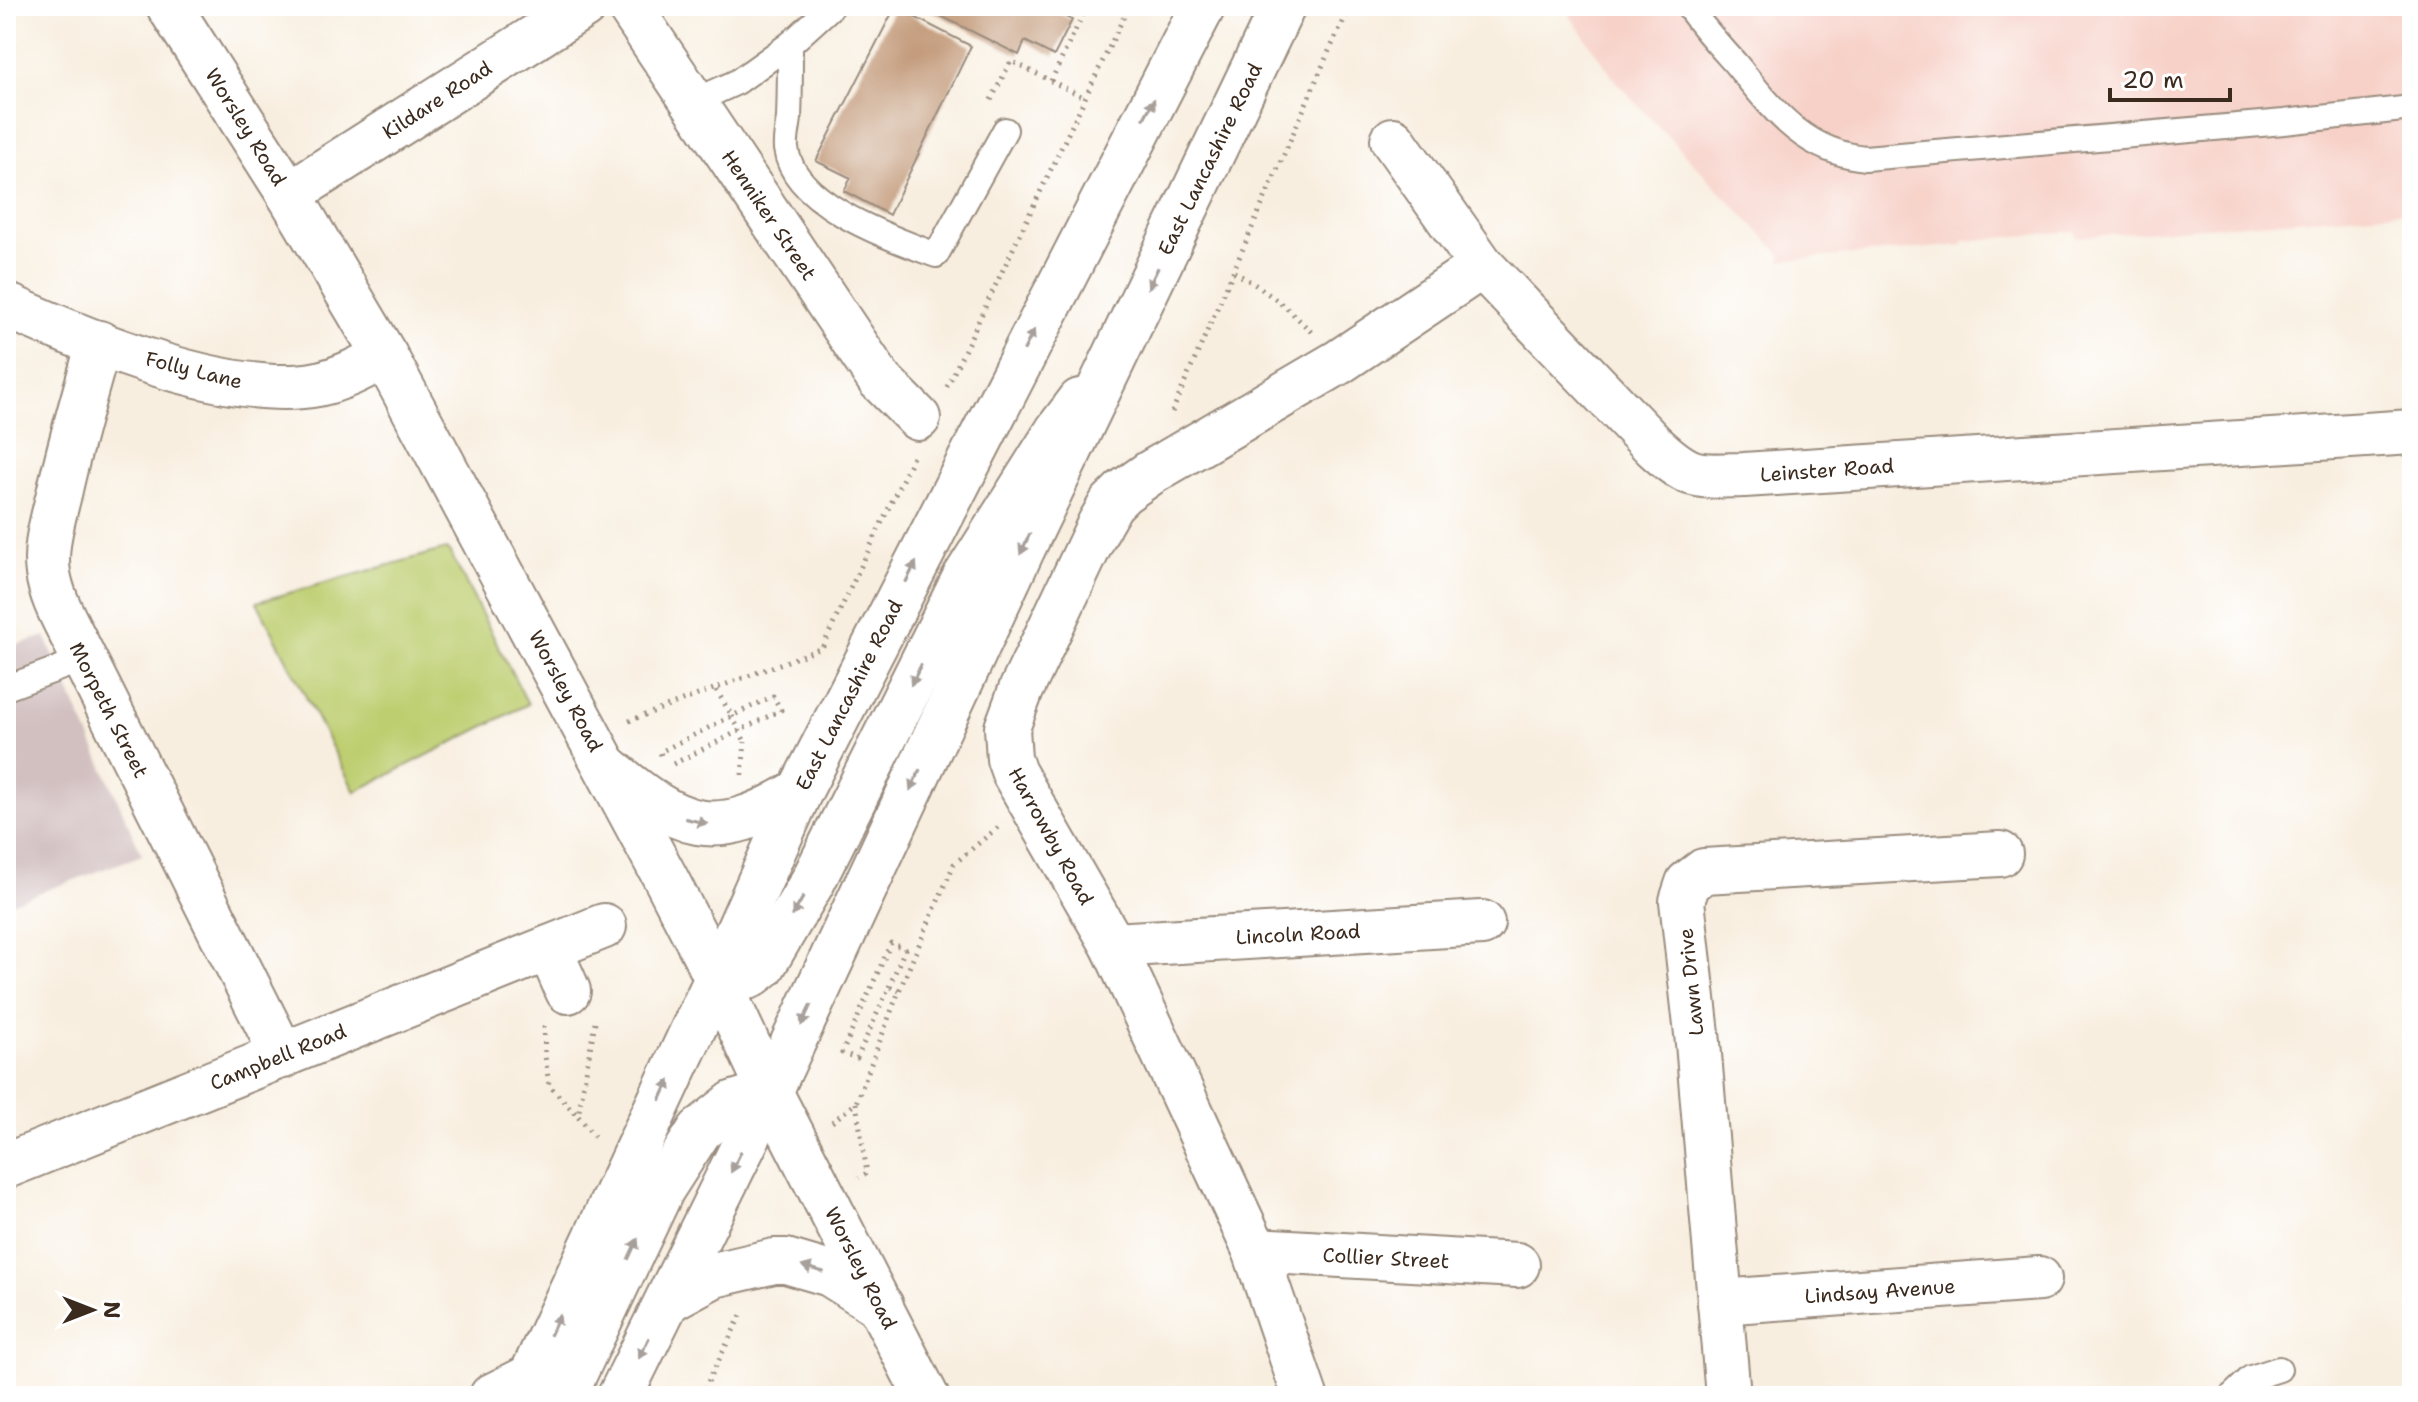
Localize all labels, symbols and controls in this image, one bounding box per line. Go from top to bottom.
scale bar [2110,52,2230,102]
street label: Kildare Road [377,55,497,145]
street label: East Lancashire Road [1152,58,1268,259]
street label: Worsley Road [199,63,293,191]
text: 20 m [2122,64,2184,96]
one-way arrow [1142,98,1155,121]
street label: Henniker Street [716,145,822,285]
one-way arrow [1146,267,1159,290]
one-way arrow [1023,329,1036,352]
street label: Folly Lane [143,345,245,395]
street label: Leinster Road [1759,452,1895,488]
one-way arrow [1018,532,1032,555]
one-way arrow [904,560,918,583]
street label: East Lancashire Road [790,595,909,795]
street label: Worsley Road [523,626,609,757]
street label: Morpeth Street [64,638,154,782]
one-way arrow [910,663,923,686]
street label: Harrowby Road [1002,763,1100,910]
one-way arrow [909,768,922,791]
one-way arrow [684,815,709,828]
one-way arrow [791,895,805,917]
street label: Lincoln Road [1235,918,1361,950]
street label: Lawn Drive [1672,927,1710,1037]
one-way arrow [799,1004,813,1027]
street label: Campbell Road [206,1018,350,1096]
one-way arrow [658,1078,672,1102]
one-way arrow [729,1151,742,1174]
street label: Worsley Road [819,1202,903,1334]
one-way arrow [626,1238,640,1261]
street label: Collier Street [1322,1242,1450,1274]
one-way arrow [800,1262,824,1275]
north arrow [52,1270,132,1350]
street label: Lindsay Avenue [1804,1273,1956,1309]
text: N [97,1301,126,1319]
one-way arrow [548,1314,562,1337]
one-way arrow [637,1336,651,1359]

